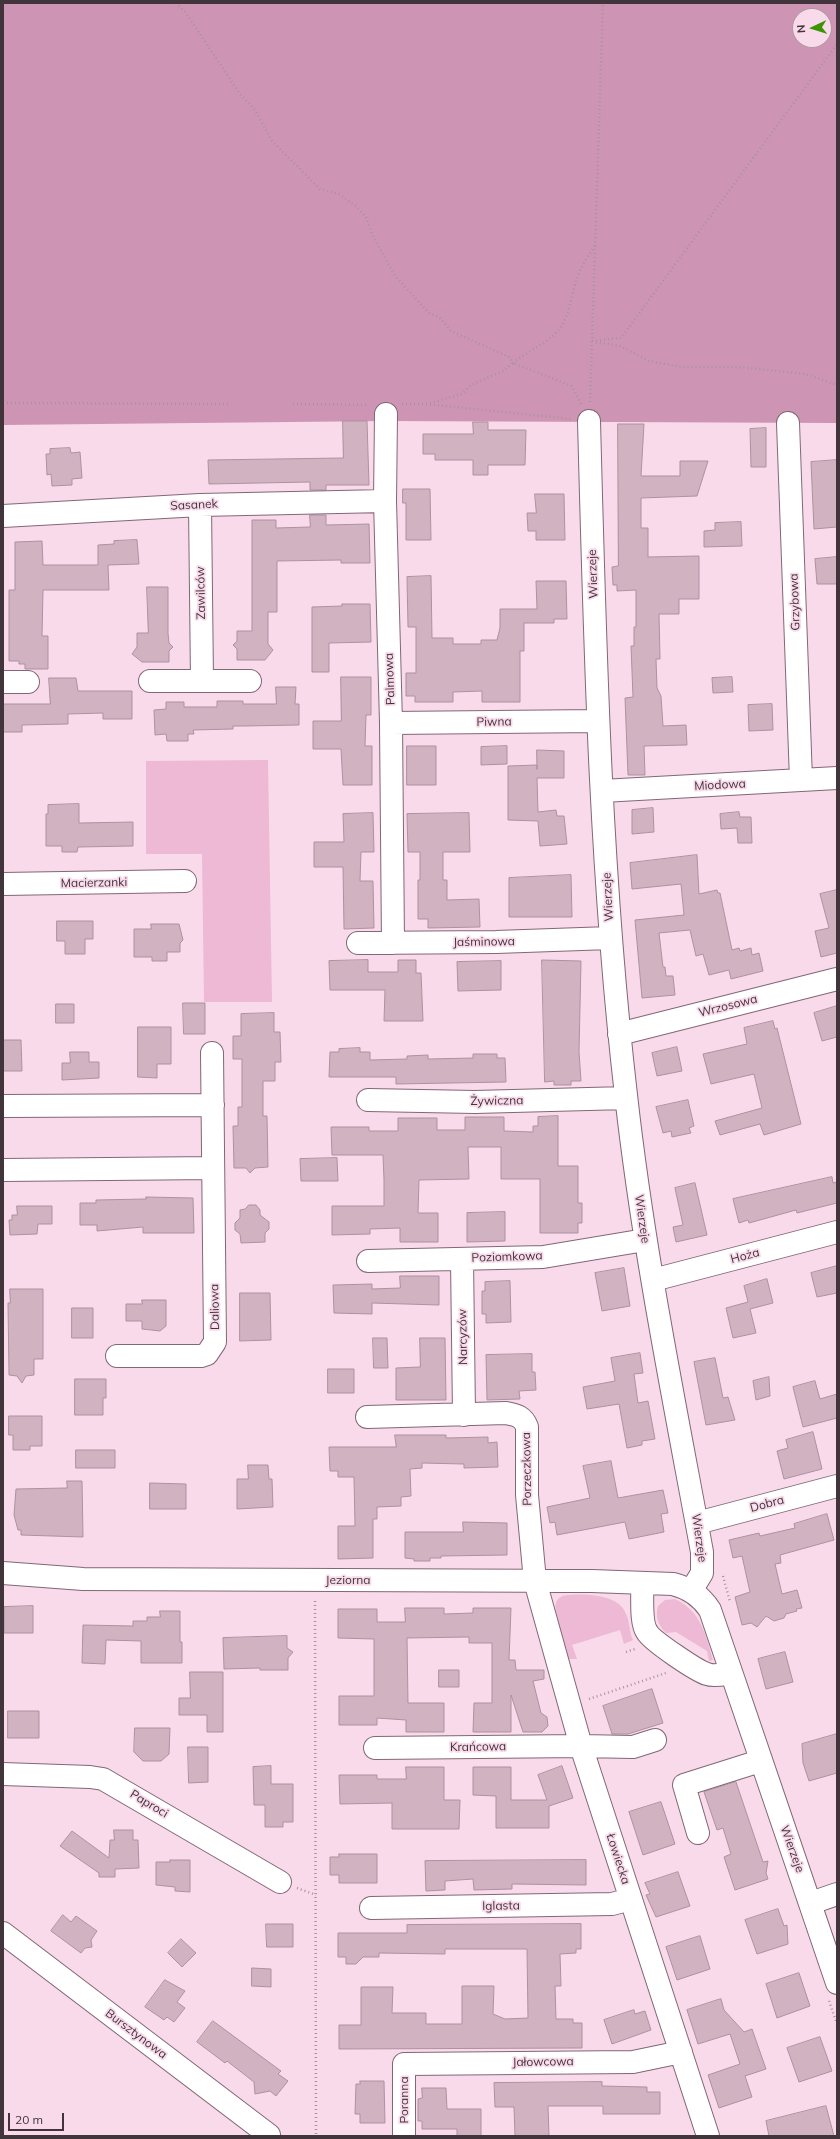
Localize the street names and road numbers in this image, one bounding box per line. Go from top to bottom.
street label: Sasanek [170,497,218,513]
street label: Wierzeje [585,549,601,599]
street label: Zawilców [193,566,209,620]
street label: Grzybowa [787,573,803,631]
street label: Palmowa [382,653,398,705]
street label: Piwna [476,714,512,730]
street label: Miodowa [694,776,746,794]
street label: Wierzeje [600,872,616,922]
street label: Macierzanki [61,875,127,891]
street label: Jaśminowa [453,934,515,950]
street label: Wrzosowa [697,992,759,1020]
street label: Żywiczna [470,1093,524,1109]
street label: Wierzeje [631,1194,653,1244]
street label: Hoża [729,1245,761,1267]
street label: Poziomkowa [471,1249,543,1265]
street label: Daliowa [207,1284,223,1330]
street label: Narcyzów [455,1309,471,1365]
street label: Porzeczkowa [519,1432,535,1506]
street label: Dobra [748,1493,786,1515]
street label: Wierzeje [688,1513,710,1563]
street label: Jeziorna [326,1573,370,1587]
street label: Krańcowa [450,1739,506,1755]
street label: Paproci [127,1787,171,1821]
street label: Wierzeje [777,1823,807,1875]
street label: Łowiecka [603,1832,633,1886]
street label: Iglasta [482,1898,520,1914]
street label: Bursztynowa [102,2006,170,2062]
street label: Jałowcowa [512,2054,574,2070]
street label: Poranna [397,2076,411,2124]

